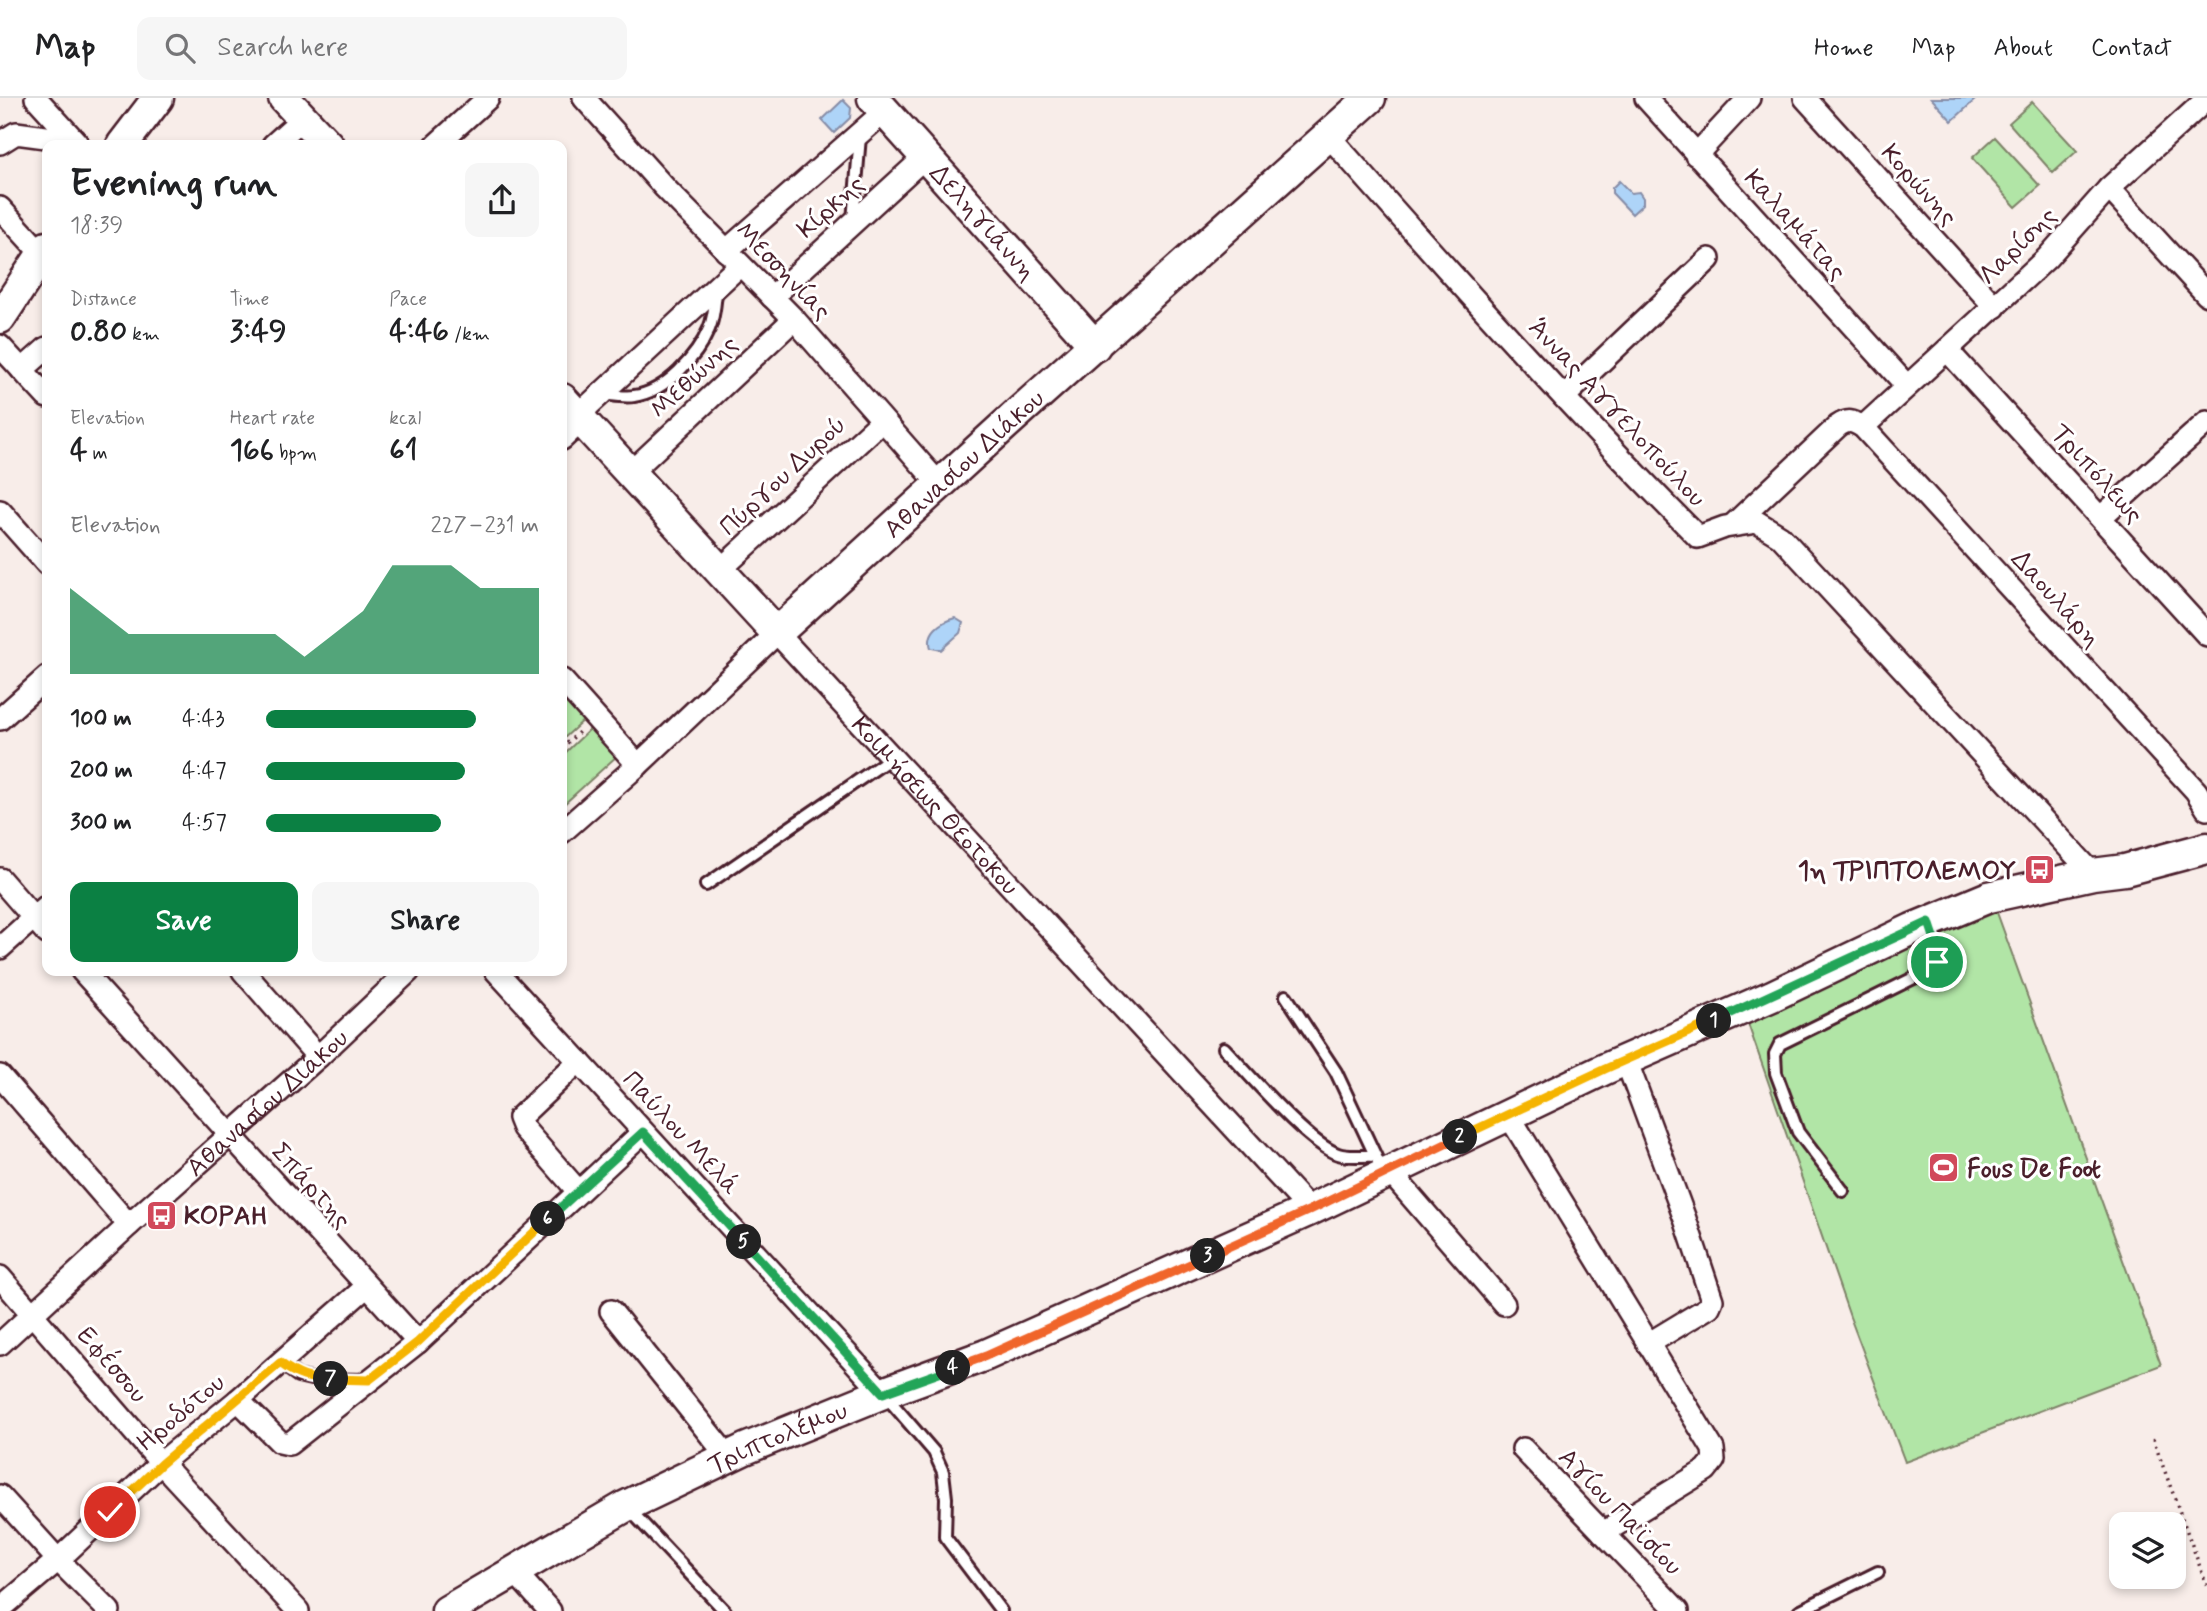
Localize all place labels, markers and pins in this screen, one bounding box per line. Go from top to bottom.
bus stop icon: 1η ΤΡΙΠΤΟΛΕΜΟΥ [2022,853,2056,887]
place label: 1η ΤΡΙΠΤΟΛΕΜΟΥ [1798,855,2016,889]
pin [1907,932,1967,992]
pin: 1 [1696,1004,1732,1038]
pin: 2 [1442,1119,1478,1154]
sports icon: Fous De Foot [1927,1151,1961,1185]
place label: Fous De Foot [1967,1153,2101,1187]
bus stop icon: ΚΟΡΑΗ [144,1198,178,1232]
place label: ΚΟΡΑΗ [184,1200,268,1234]
pin: 6 [530,1202,566,1236]
pin: 5 [726,1224,762,1260]
pin: 3 [1190,1238,1226,1274]
pin: 4 [936,1350,970,1386]
pin: 7 [314,1362,348,1396]
pin [80,1482,140,1542]

